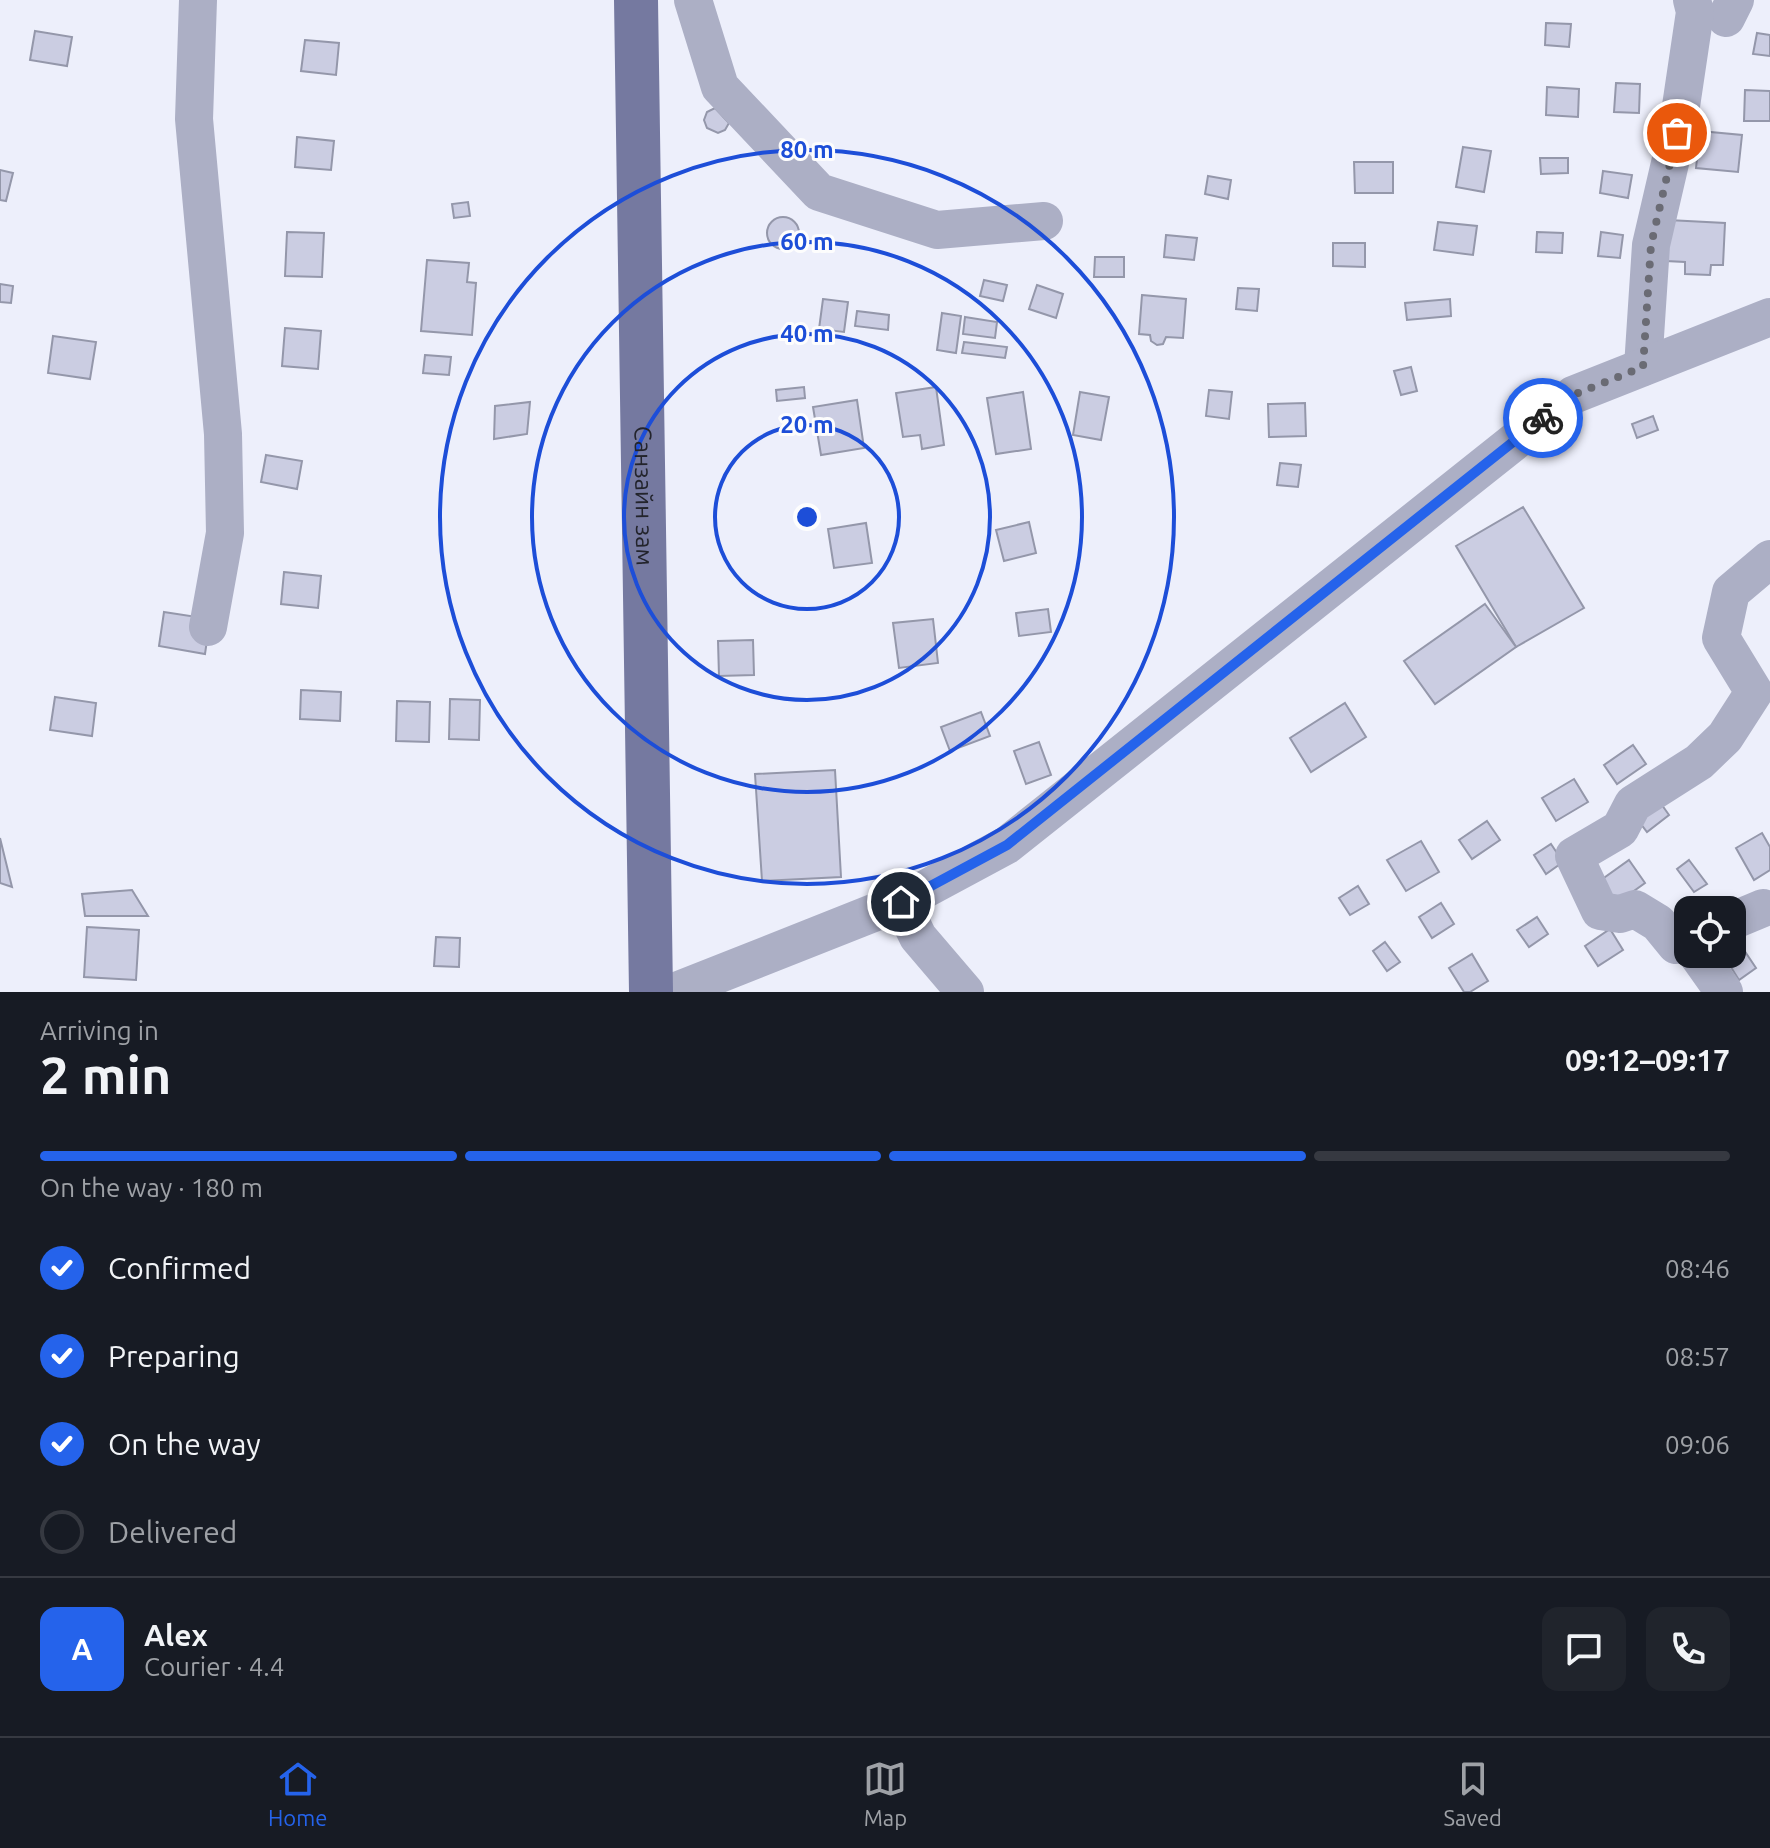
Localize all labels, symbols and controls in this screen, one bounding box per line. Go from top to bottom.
pin [1643,99,1711,167]
icon: bag [1655,111,1699,155]
text: 80 m [780,136,834,163]
text: 60 m [780,228,834,255]
text: 40 m [780,320,834,347]
courier [1503,378,1583,458]
icon: bike [1521,396,1565,440]
text: 20 m [780,411,834,438]
street label: Санзайн зам [629,426,659,566]
centre of rings [793,503,821,531]
pin [867,868,935,936]
icon: home [879,880,923,924]
map controls [1674,896,1746,968]
button: locate [1674,896,1746,968]
text: Arriving in [40,1016,159,1045]
text: 09:12–09:17 [1565,1043,1730,1077]
text: 2 min [40,1046,171,1104]
text: On the way · 180 m [40,1173,263,1202]
icon: check [40,1246,84,1290]
text: Confirmed [108,1251,251,1285]
text: 08:46 [1665,1254,1730,1283]
icon: check [40,1334,84,1378]
text: Preparing [108,1339,240,1373]
text: 08:57 [1665,1342,1730,1371]
icon: check [40,1422,84,1466]
text: On the way [108,1427,261,1461]
text: 09:06 [1665,1430,1730,1459]
text: Delivered [108,1515,237,1549]
button: chat [1542,1607,1626,1691]
button: phone [1646,1607,1730,1691]
text: Alex [144,1618,208,1652]
text: A [71,1632,93,1666]
text: Courier · 4.4 [144,1652,284,1681]
tab: Home [268,1757,327,1830]
tab: Map [863,1757,907,1830]
tab: Saved [1443,1757,1502,1830]

